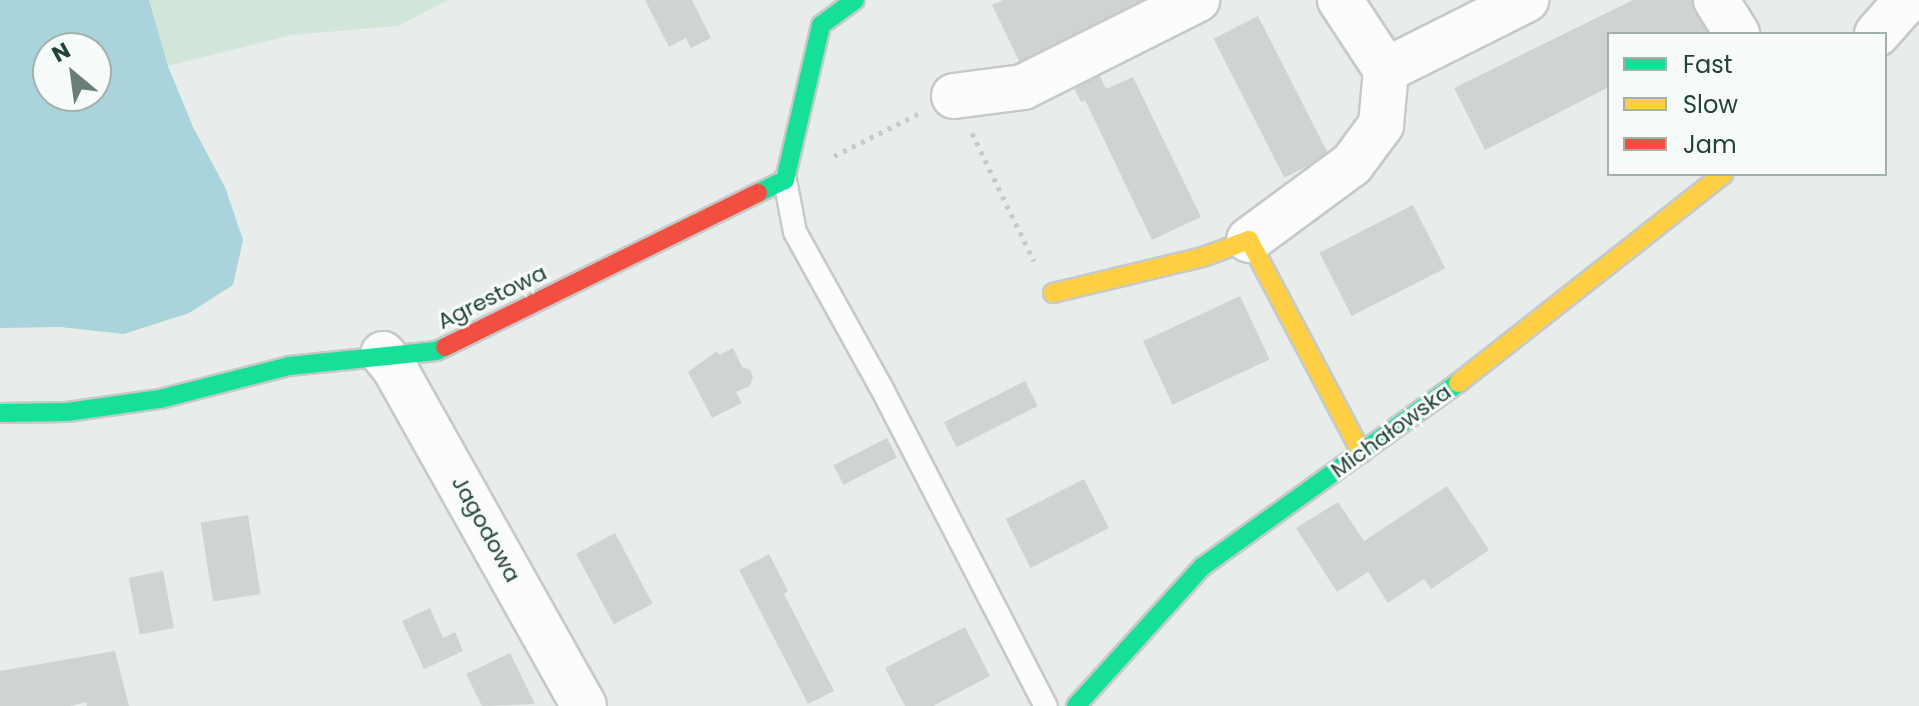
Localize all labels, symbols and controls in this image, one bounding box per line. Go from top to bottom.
north arrow [32,32,112,112]
legend [1607,32,1887,176]
text: N [46,35,76,70]
text: Fast [1683,48,1733,81]
text: Slow [1683,88,1738,121]
text: Jam [1683,128,1737,161]
street label: Agrestowa [433,259,551,335]
street label: Michałowska [1326,379,1456,483]
street label: Jagodowa [446,471,526,587]

